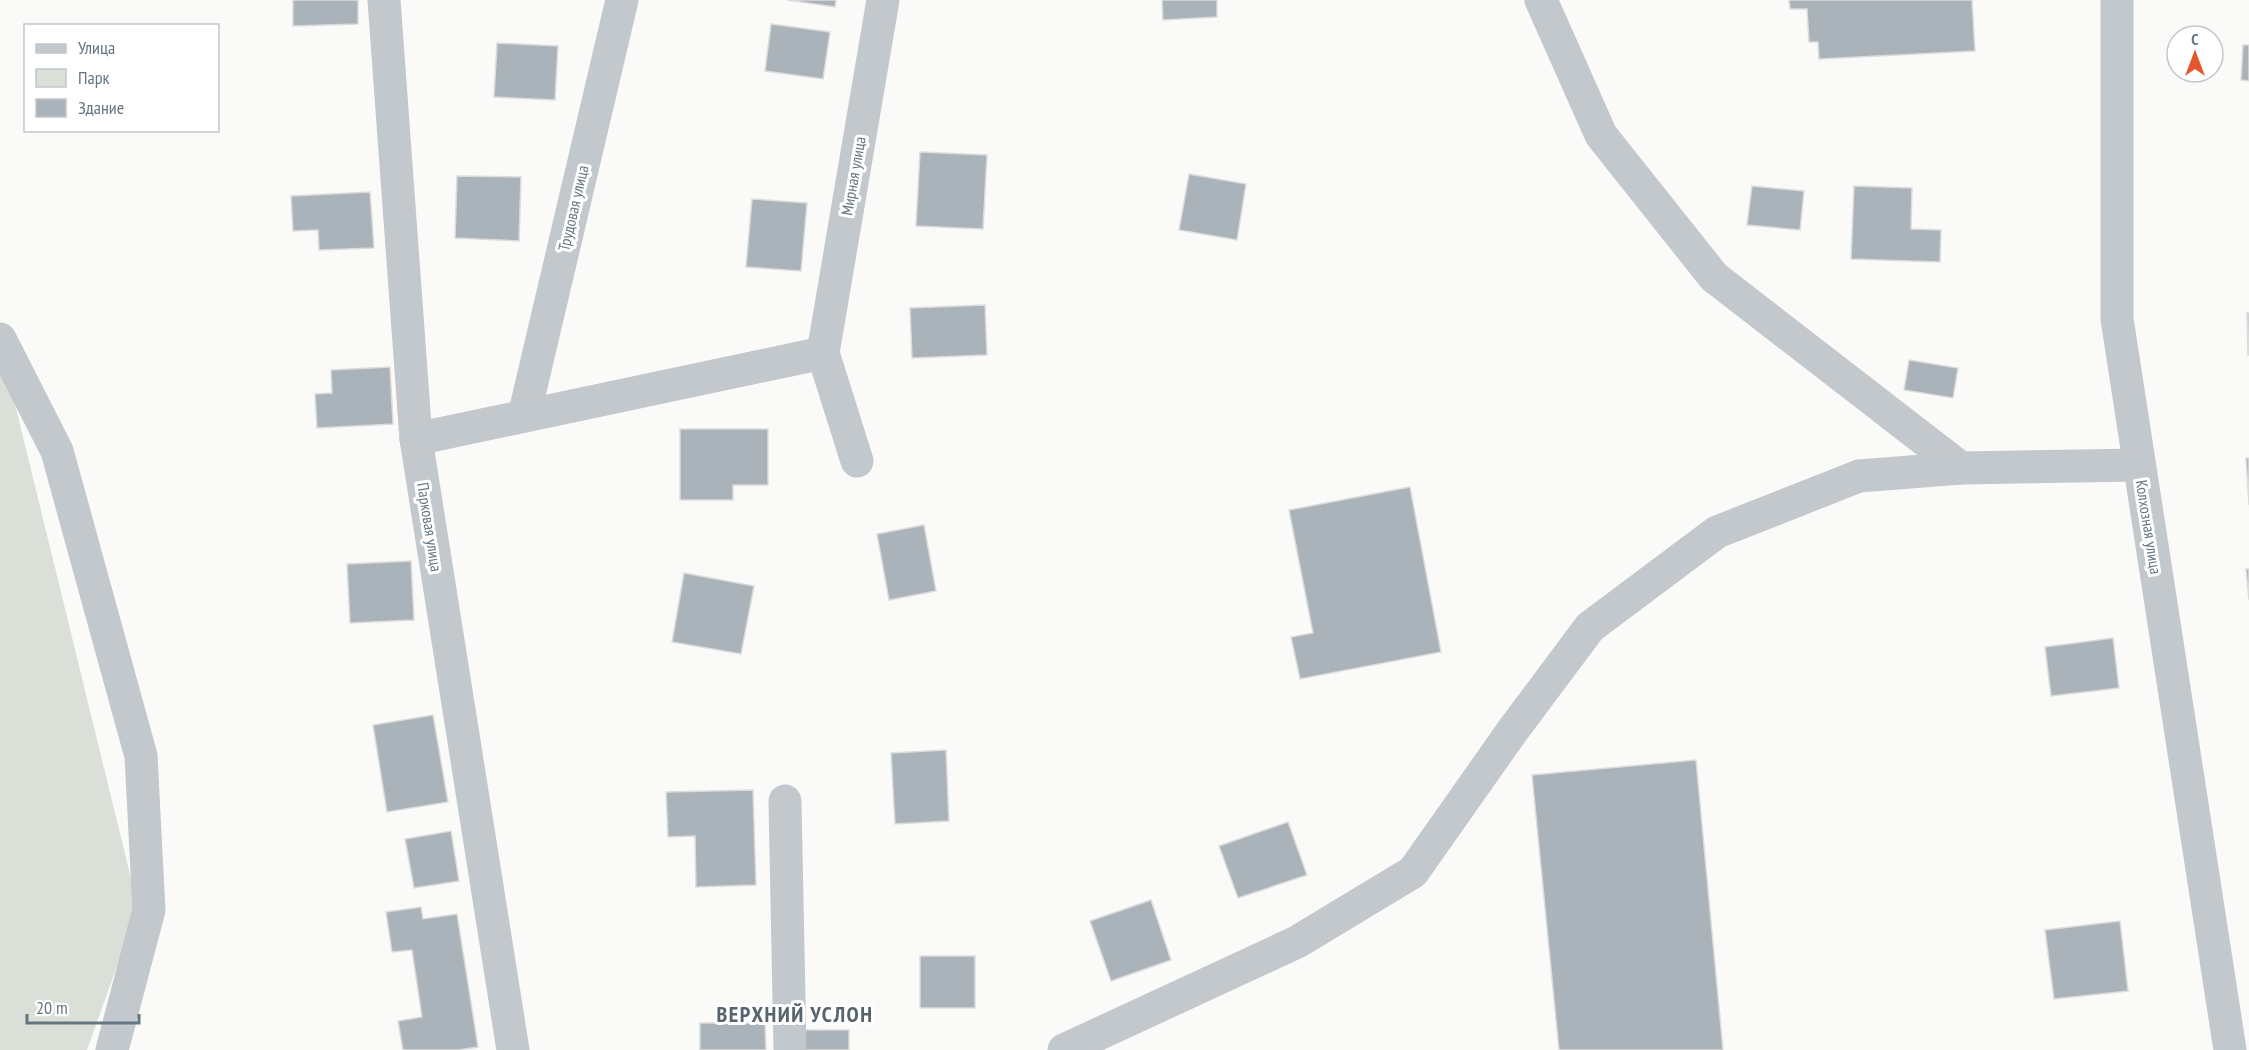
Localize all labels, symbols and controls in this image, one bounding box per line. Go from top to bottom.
legend [24,24,219,132]
north arrow [2165,24,2225,84]
text: С [2191,29,2199,49]
text: Улица [78,36,115,59]
text: Парк [78,66,109,89]
text: Здание [78,96,124,119]
street label: Мирная улица [836,135,870,217]
street label: Трудовая улица [553,163,593,253]
street label: Колхозная улица [2132,478,2166,576]
street label: Парковая улица [413,481,447,573]
scale bar [27,987,140,1025]
text: 20 m [36,996,68,1019]
district label: ВЕРХНИЙ УСЛОН [716,1000,874,1028]

